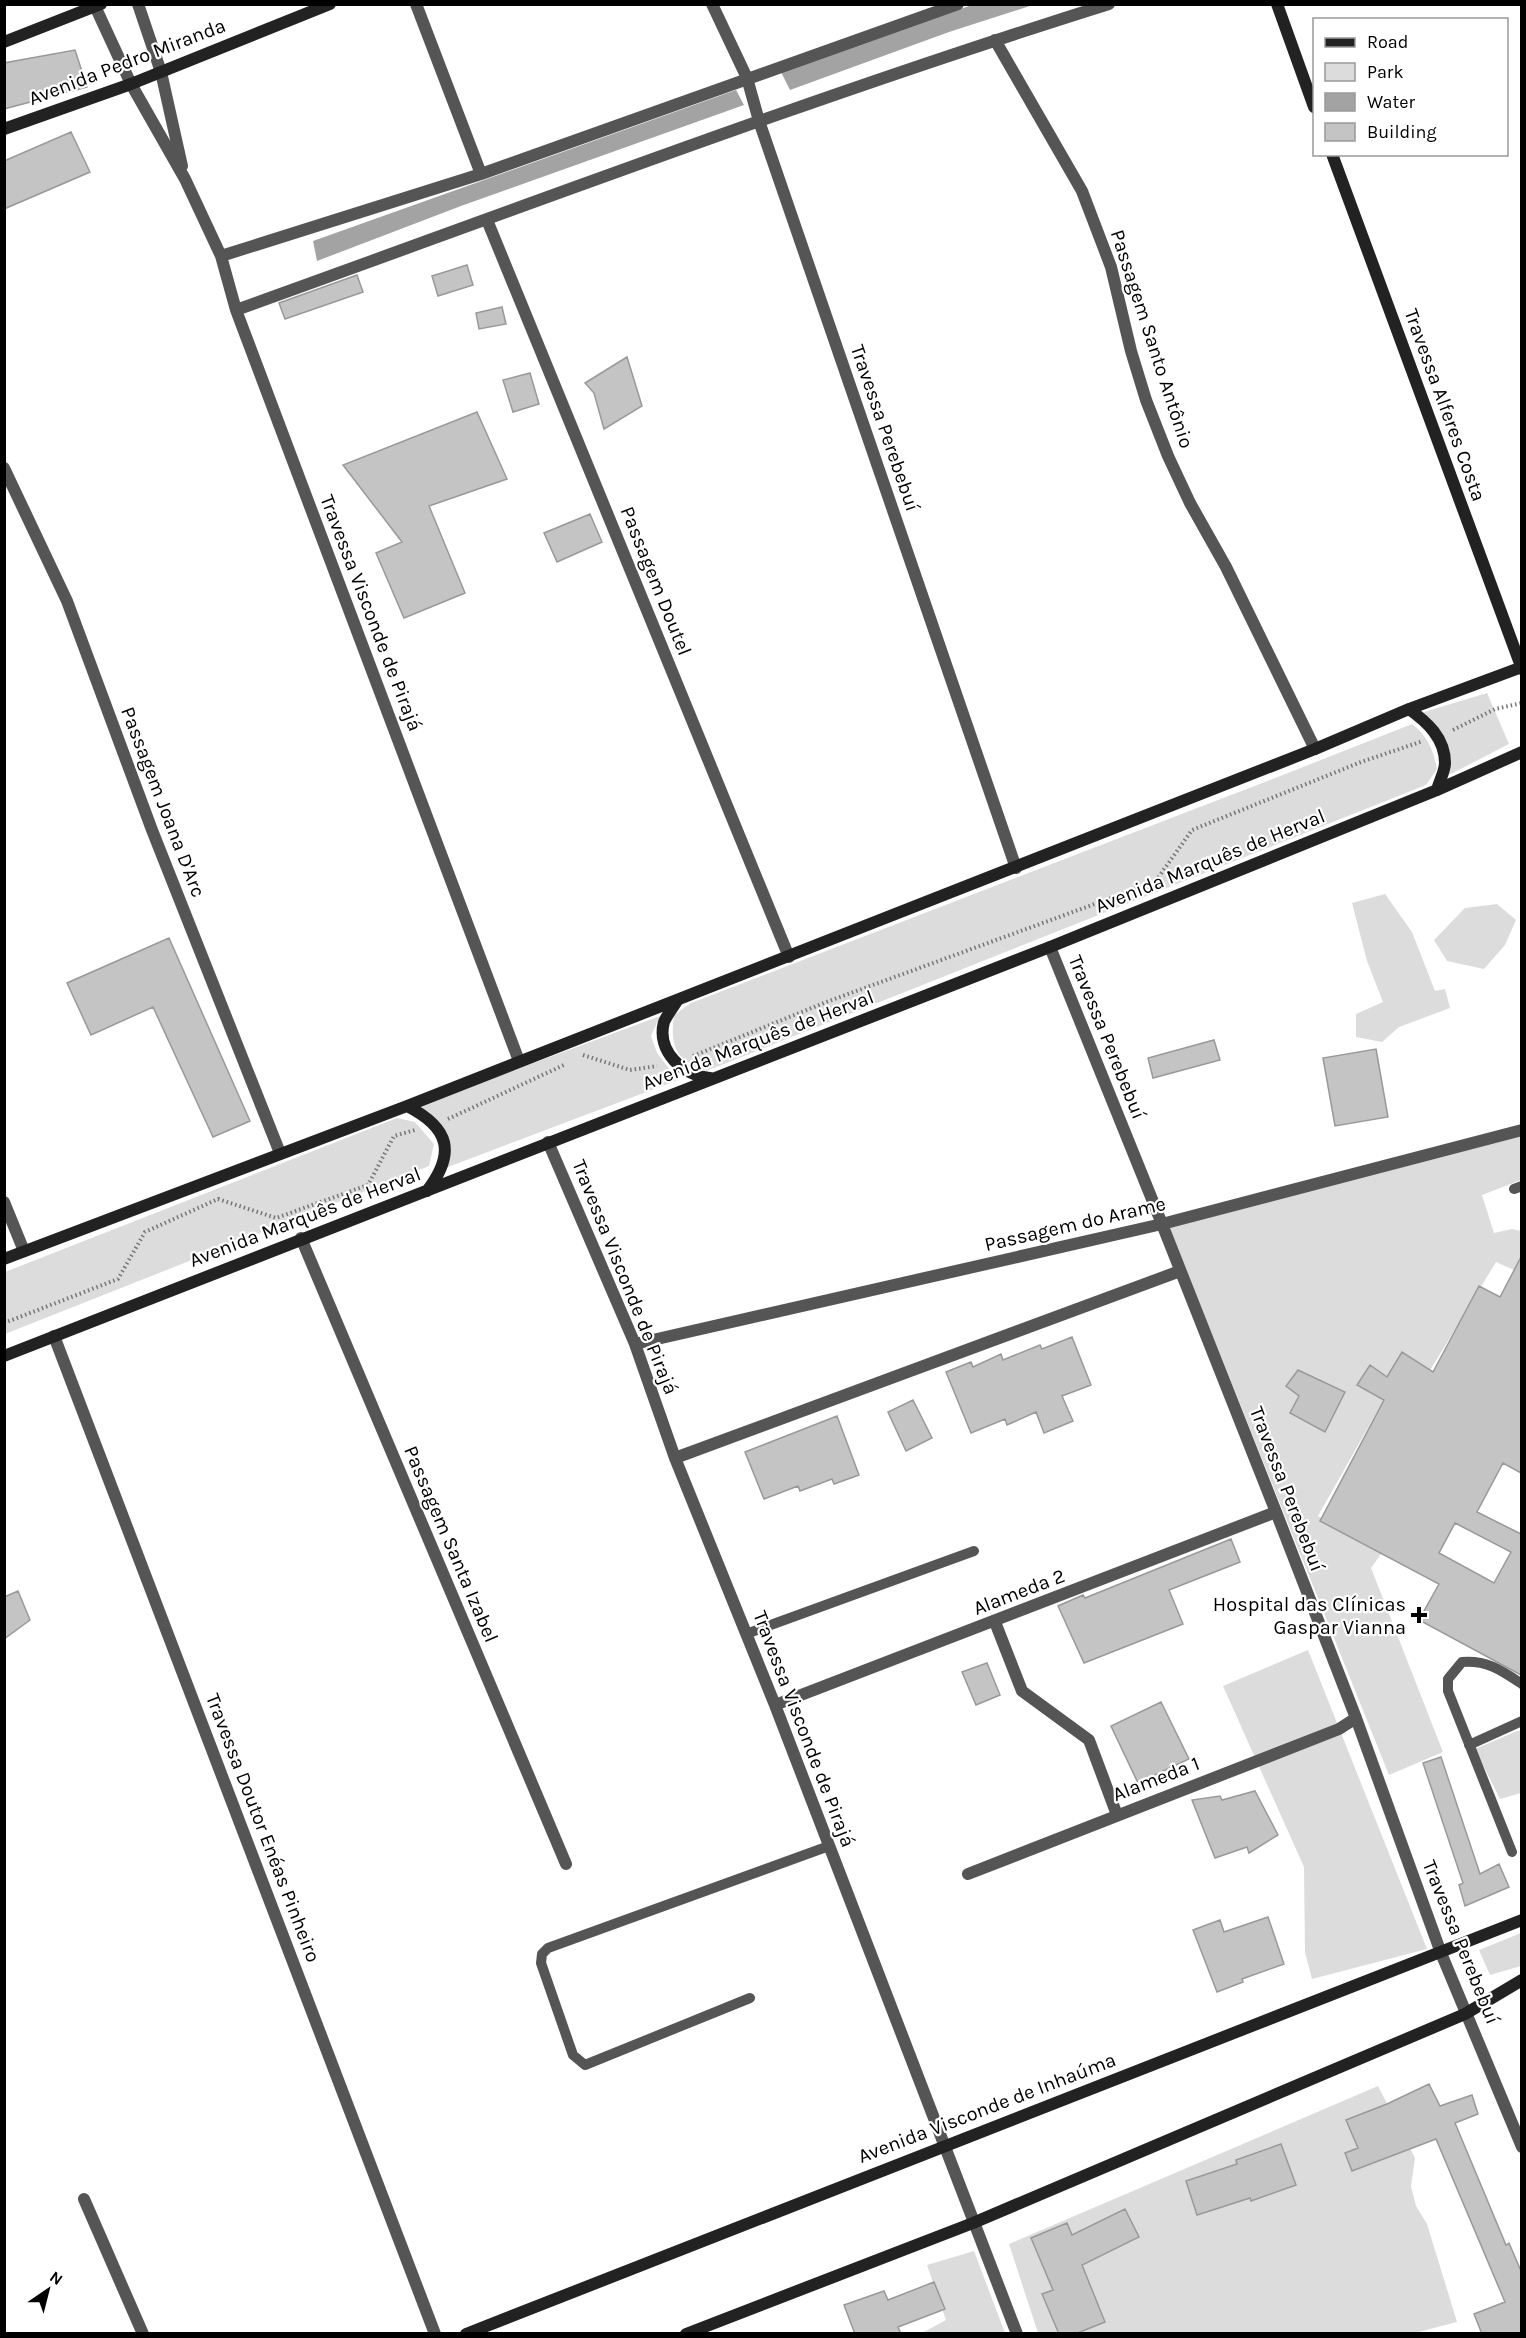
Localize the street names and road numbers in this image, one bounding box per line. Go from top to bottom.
street label: Avenida Pedro Miranda [25,14,229,110]
street label: Passagem Santo Antônio [1106,227,1198,451]
street label: Travessa Alferes Costa [1399,306,1491,504]
street label: Travessa Perebebuí [846,342,924,514]
street label: Travessa Visconde de Pirajá [315,492,427,734]
street label: Passagem Doutel [616,503,696,659]
street label: Passagem Joana D'Arc [116,704,210,900]
street label: Avenida Marquês de Herval [1092,804,1328,918]
street label: Travessa Perebebuí [1064,952,1150,1122]
street label: Avenida Marquês de Herval [639,985,877,1095]
street label: Travessa Visconde de Pirajá [567,1156,683,1398]
street label: Avenida Marquês de Herval [186,1162,424,1272]
street label: Passagem do Arame [982,1192,1168,1256]
street label: Travessa Perebebuí [1245,1403,1329,1575]
street label: Passagem Santa Izabel [399,1442,503,1646]
street label: Alameda 2 [970,1564,1068,1620]
street label: Travessa Visconde de Pirajá [748,1608,860,1850]
street label: Travessa Doutor Enéas Pinheiro [201,1690,325,1966]
street label: Alameda 1 [1109,1752,1203,1806]
street label: Travessa Perebebuí [1418,1857,1504,2027]
street label: Avenida Visconde de Inhaúma [855,2048,1119,2168]

